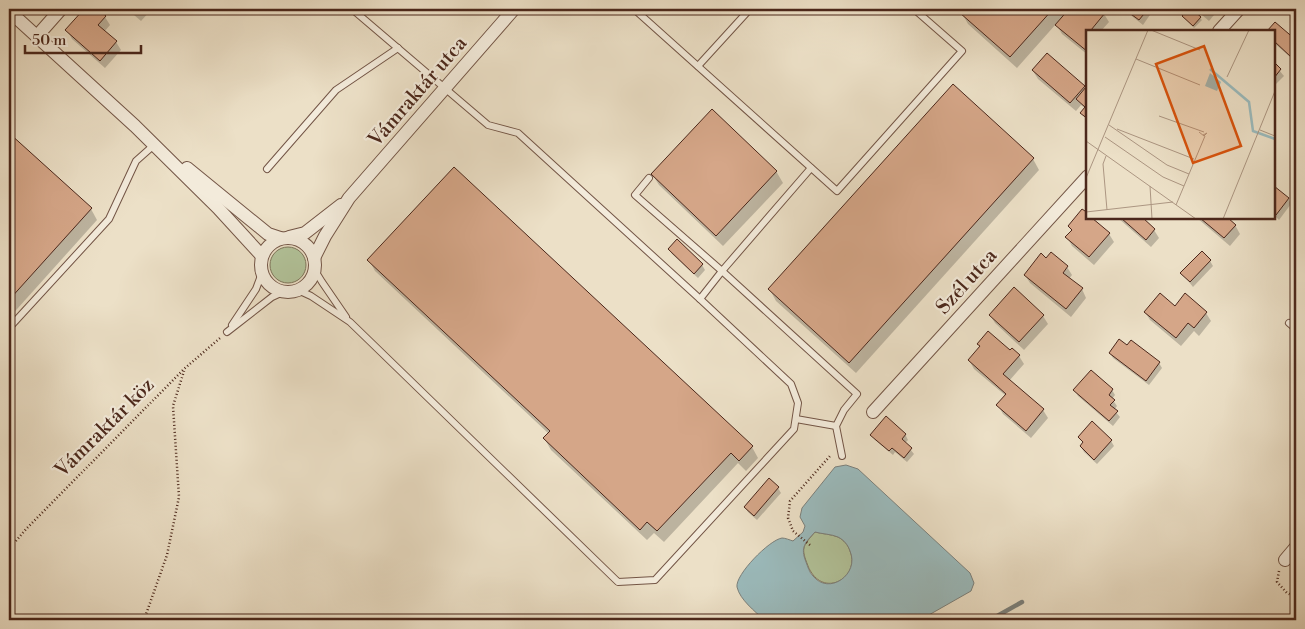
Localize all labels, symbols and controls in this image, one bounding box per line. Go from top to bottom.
scale bar [25,22,141,54]
inset map [1086,30,1275,219]
text: 50 m [32,31,66,50]
street label: Vámraktár utca [363,31,473,153]
street label: Szél utca [931,243,1004,320]
street label: Vámraktár köz [49,373,160,484]

